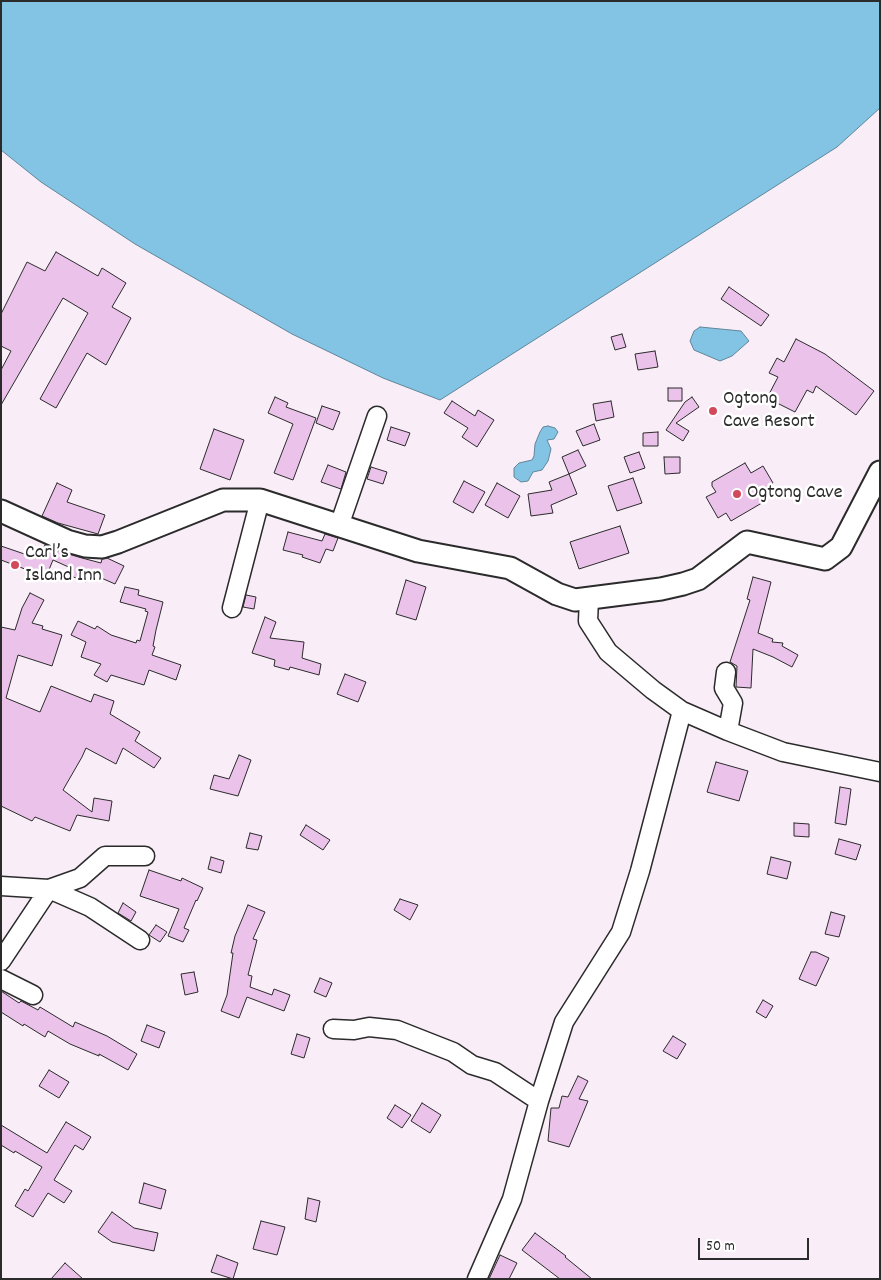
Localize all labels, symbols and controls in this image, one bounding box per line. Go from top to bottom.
place label: Ogtong Cave Resort [723,388,815,435]
marker: Ogtong Cave Resort [707,405,719,417]
place label: Ogtong Cave [747,482,842,506]
marker: Ogtong Cave [731,488,743,500]
place label: Carl’s Island Inn [25,542,102,589]
marker: Carl’s Island Inn [9,559,21,571]
scale bar [701,1228,812,1260]
text: 50 m [706,1236,735,1258]

